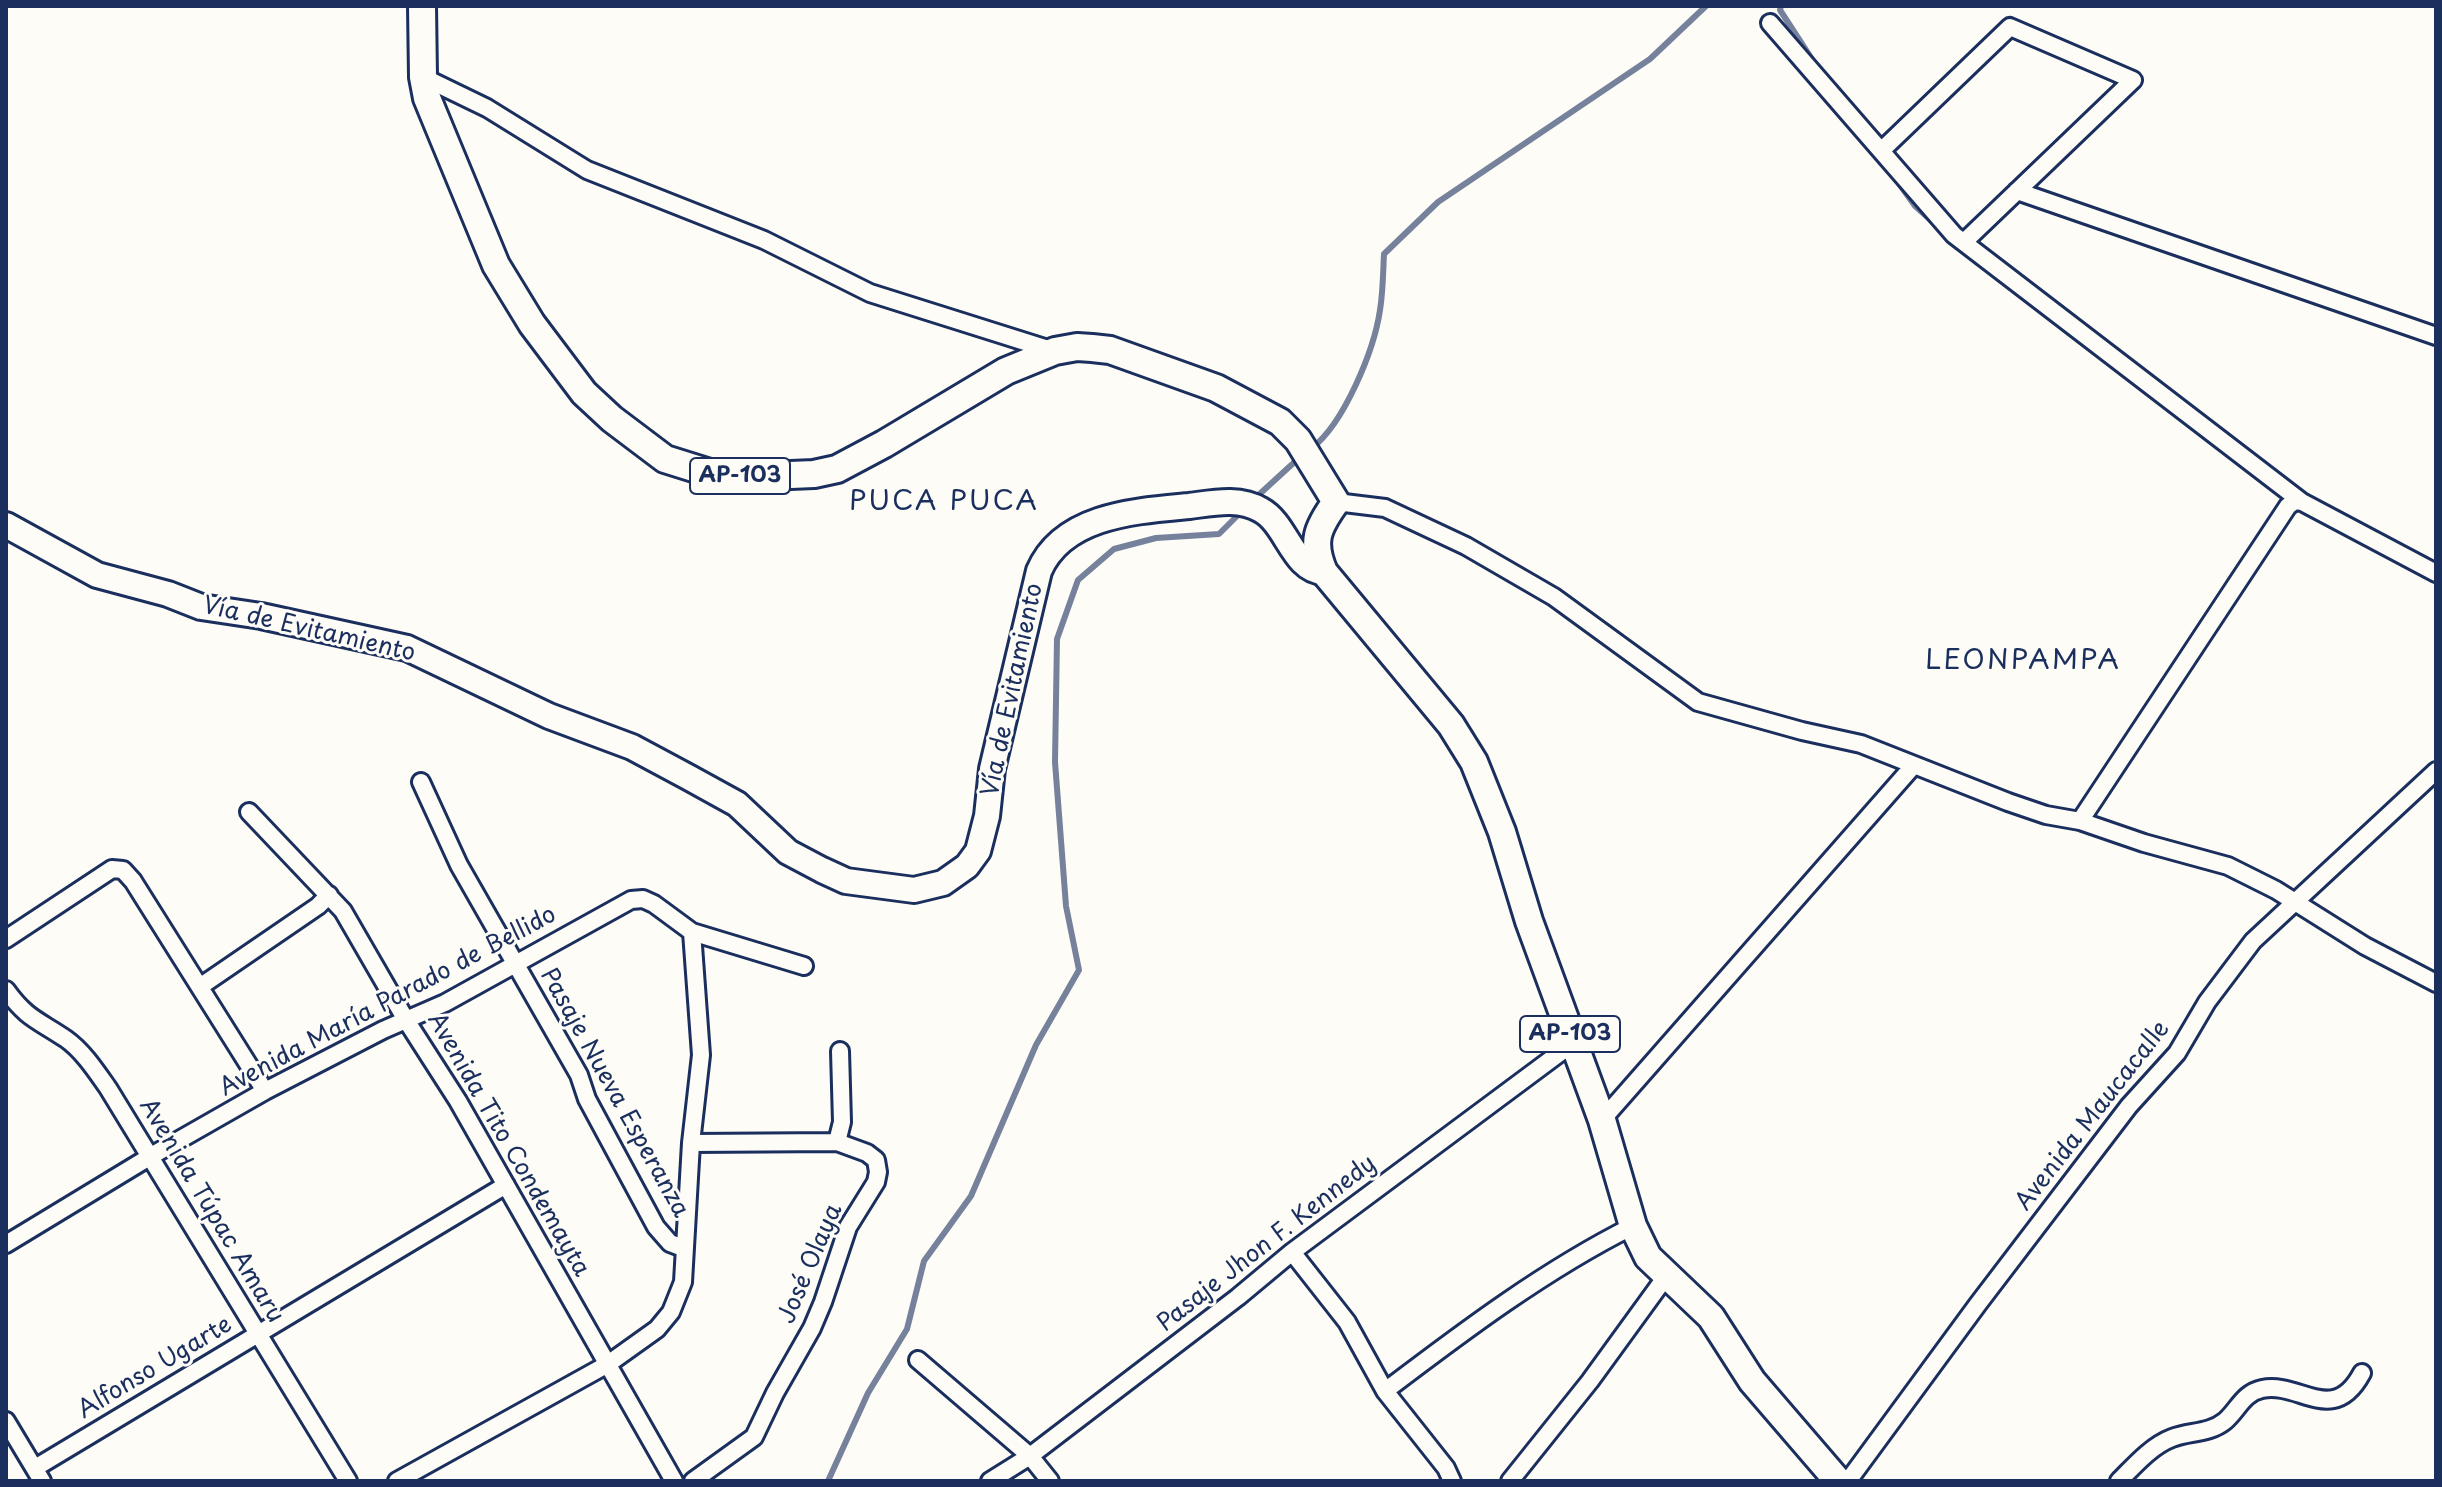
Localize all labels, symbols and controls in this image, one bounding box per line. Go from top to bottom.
road number: AP-103 [690,458,790,494]
district label: PUCA PUCA [848,485,1040,519]
street label: Vía de Evitamiento [976,581,1050,799]
street label: Vía de Evitamiento [200,592,418,668]
district label: LEONPAMPA [1925,644,2121,678]
street label: Avenida María Parado de Bellido [215,901,561,1103]
street label: Pasaje Nueva Esperanza [534,964,694,1222]
street label: Avenida Tito Condemayta [421,1008,595,1282]
road number: AP-103 [1520,1016,1620,1052]
street label: Avenida Maucacalle [2010,1016,2176,1216]
street label: Avenida Túpac Amaru [133,1094,289,1328]
street label: Pasaje Jhon F. Kennedy [1152,1150,1382,1338]
street label: José Olaya [773,1200,849,1328]
street label: Alfonso Ugarte [73,1311,237,1425]

